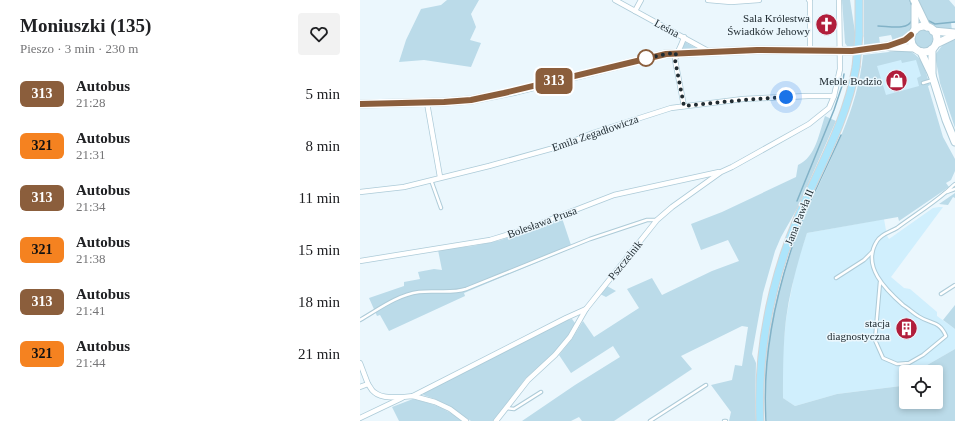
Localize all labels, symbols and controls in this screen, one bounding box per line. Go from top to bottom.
church icon: Sala Królestwa Świadków Jehowy [813,11,839,37]
place label: Sala Królestwa Świadków Jehowy [727,12,810,37]
button: heart [298,13,340,55]
text: Moniuszki (135) [20,15,151,36]
street label: Leśna [653,17,682,40]
text: Pieszo · 3 min · 230 m [20,41,138,56]
unlabelled marker [637,49,655,67]
line badge: 313 [531,68,577,94]
shop icon: Meble Bodzio [884,68,910,94]
text: 313 [544,73,565,88]
place label: Meble Bodzio [819,75,882,87]
text: Autobus [76,78,130,94]
text: 313 [32,86,53,101]
text: 5 min [305,86,340,102]
your location [776,87,796,107]
text: 21:28 [76,95,106,110]
street label: Emila Zegadłowicza [550,113,640,153]
text: Autobus [76,130,130,146]
text: 321 [32,138,53,153]
text: 8 min [305,138,340,154]
text: 21:31 [76,147,106,162]
text: Autobus [76,182,130,198]
street label: Jana Pawła II [782,187,816,247]
text: 313 [32,190,53,205]
text: 11 min [298,190,340,206]
text: 21:34 [76,199,106,214]
street label: Bolesława Prusa [506,204,578,240]
text: Autobus [76,234,130,250]
street label: Pszczelnik [606,238,645,282]
text: 321 [32,242,53,257]
text: 15 min [298,242,340,258]
text: 21:38 [76,251,106,266]
text: Autobus [76,286,130,302]
text: 313 [32,294,53,309]
text: 18 min [298,294,340,310]
text: 21:41 [76,303,106,318]
building icon: stacja diagnostyczna [893,316,919,342]
place label: stacja diagnostyczna [827,317,890,342]
text: Autobus [76,338,130,354]
text: 321 [32,346,53,361]
text: 21 min [298,346,340,362]
text: 21:44 [76,355,106,370]
map controls [899,365,943,409]
button: locate [899,365,943,409]

